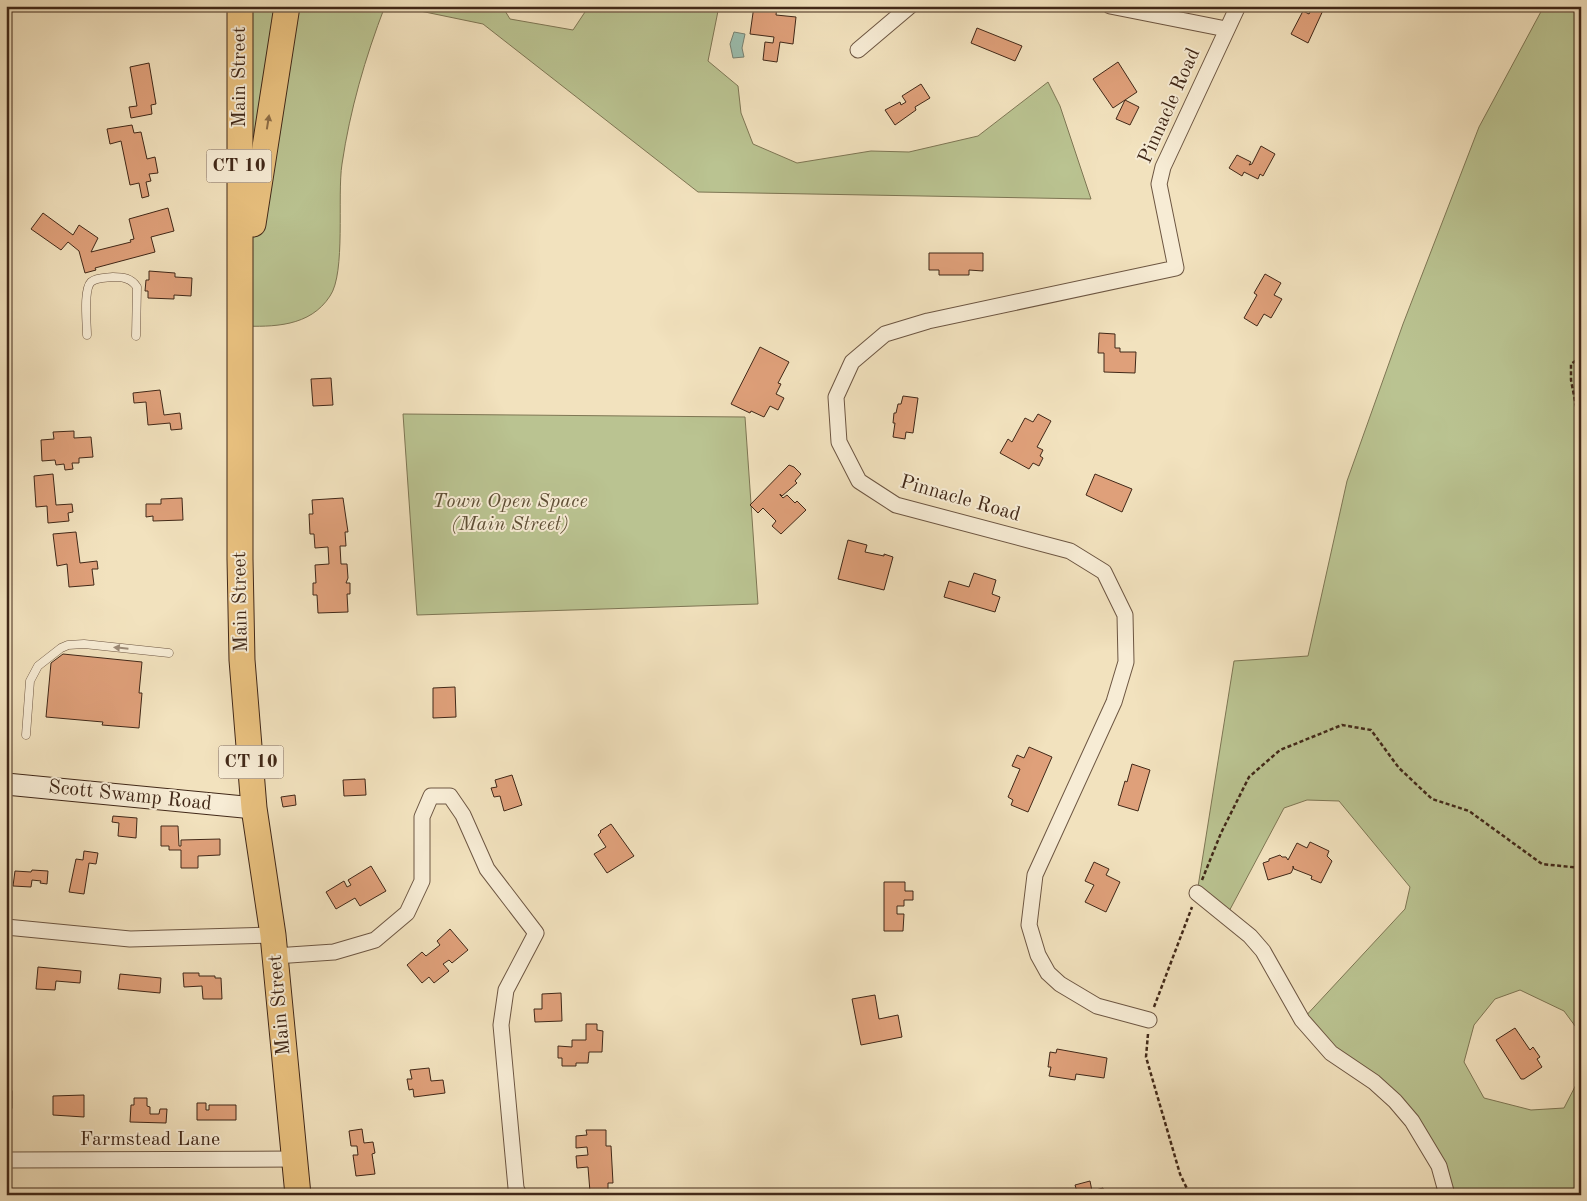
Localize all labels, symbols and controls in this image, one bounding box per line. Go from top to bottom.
street label: Main Street [230,26,250,128]
street label: Pinnacle Road [1136,45,1204,167]
one-way arrow [264,113,272,129]
road number: CT 10 [206,150,272,182]
street label: Pinnacle Road [898,472,1022,526]
park label: Town Open Space (Main Street) [432,492,588,535]
street label: Main Street [230,551,252,653]
one-way arrow [113,644,129,652]
road number: CT 10 [218,746,284,779]
street label: Scott Swamp Road [47,777,213,815]
street label: Main Street [266,954,294,1056]
street label: Farmstead Lane [80,1130,220,1150]

